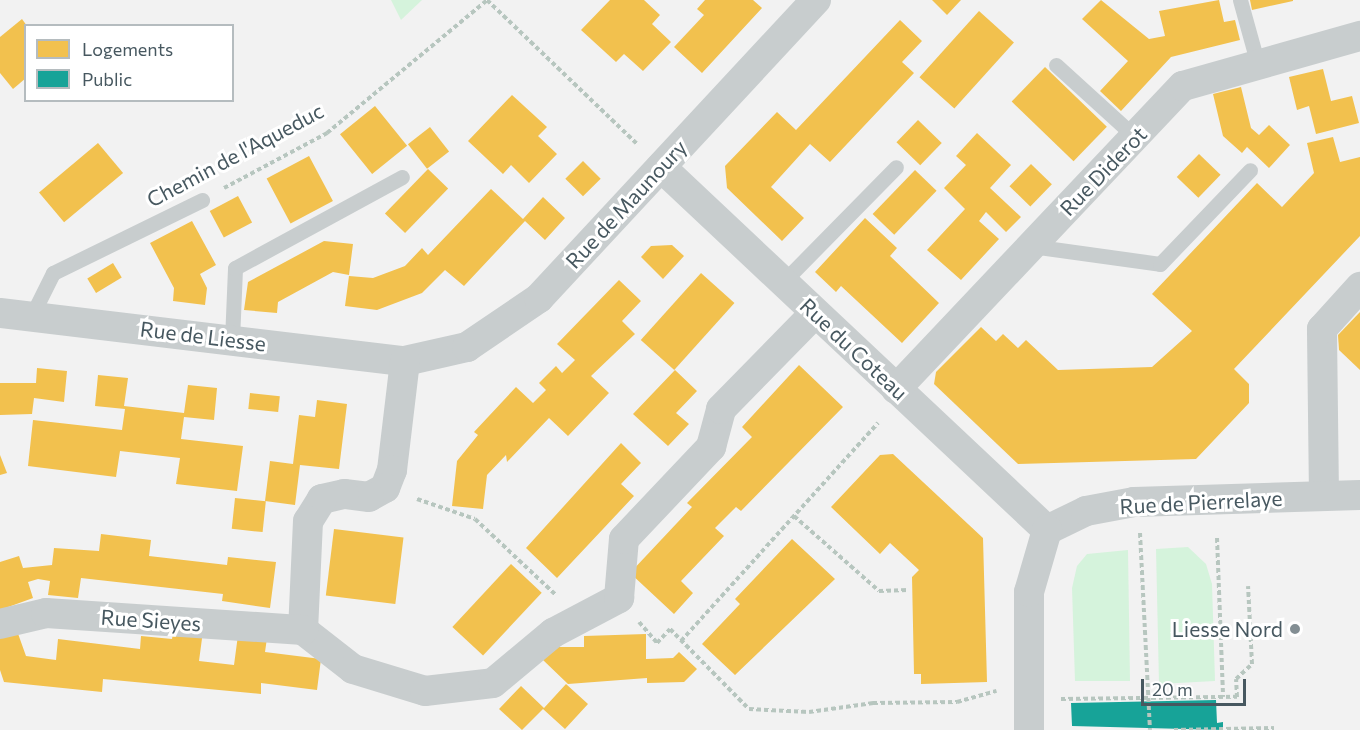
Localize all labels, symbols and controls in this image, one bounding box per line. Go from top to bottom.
legend [24,24,234,102]
text: Logements [82,38,173,60]
text: Public [82,68,132,90]
street label: Chemin de l'Aqueduc [142,98,328,212]
street label: Rue Diderot [1054,121,1152,221]
street label: Rue de Maunoury [560,135,692,273]
street label: Rue du Coteau [795,293,913,405]
street label: Rue de Liesse [139,316,267,356]
street label: Rue de Pierrelaye [1119,485,1283,519]
street label: Rue Sieyes [100,604,202,636]
place label: Liesse Nord [1172,616,1283,642]
marker: Liesse Nord [1288,622,1302,636]
scale bar [1144,667,1249,705]
text: 20 m [1152,678,1193,700]

